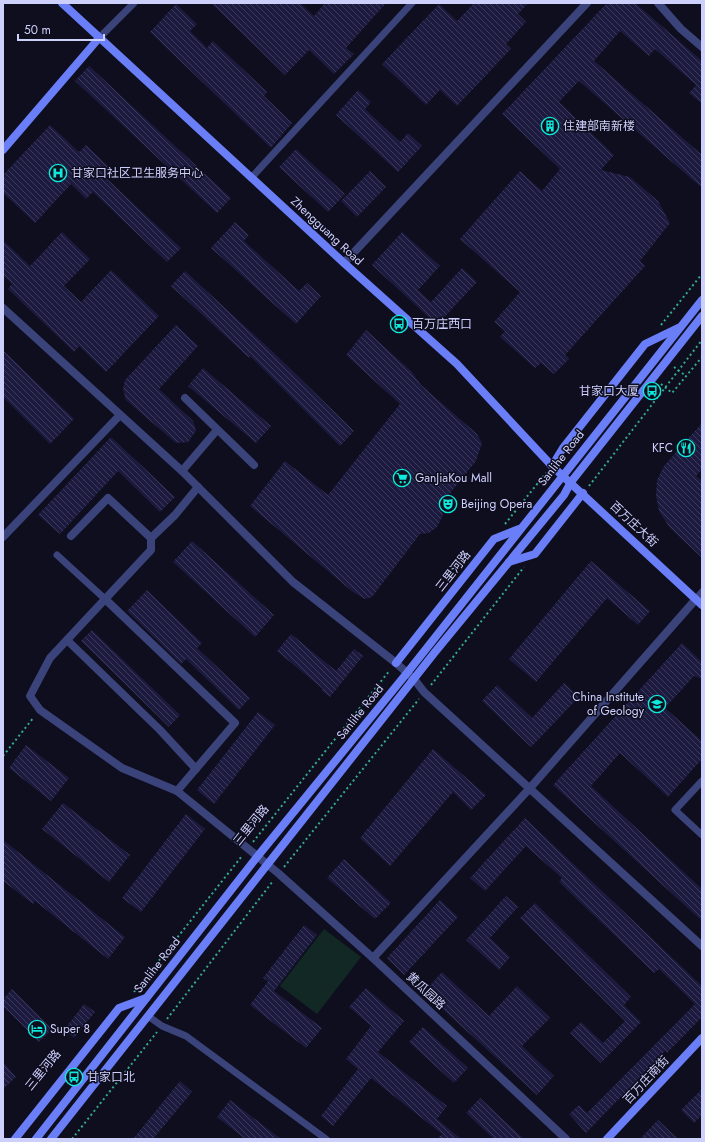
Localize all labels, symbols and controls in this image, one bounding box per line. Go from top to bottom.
scale bar [18,16,104,42]
text: 50 m [24,21,51,39]
building icon: 住建部南新楼 [540,116,560,136]
place label: 住建部南新楼 [563,117,635,135]
hospital icon: 甘家口社区卫生服务中心 [48,163,68,183]
place label: 甘家口社区卫生服务中心 [71,164,203,182]
street label: Zhengguang Road [287,192,367,270]
bus stop icon: 百万庄西口 [389,314,409,334]
place label: 百万庄西口 [412,315,472,333]
bus stop icon: 甘家口大厦 [642,381,662,401]
place label: 甘家口大厦 [579,382,639,400]
street label: Sanlihe Road [533,426,589,490]
restaurant icon: KFC [676,438,696,458]
place label: KFC [652,439,673,457]
supermarket icon: GanJiaKou Mall [392,468,412,488]
place label: GanJiaKou Mall [415,469,492,487]
theatre icon: Beijing Opera [438,494,458,514]
place label: Beijing Opera [461,495,532,513]
street label: 百万庄大街 [606,497,662,551]
street label: 三里河路 [431,547,475,595]
street label: Sanlihe Road [332,680,388,744]
place label: China Institute of Geology [572,688,645,720]
school or university icon: China Institute of Geology [647,694,667,714]
street label: 三里河路 [229,801,273,849]
street label: Sanlihe Road [129,933,185,997]
street label: 黄瓜园路 [402,968,450,1014]
hotel icon: Super 8 [27,1019,47,1039]
place label: Super 8 [50,1020,90,1038]
street label: 三里河路 [21,1046,65,1094]
street label: 百万庄南街 [619,1052,673,1108]
bus stop icon: 甘家口北 [64,1067,84,1087]
place label: 甘家口北 [87,1068,135,1086]

